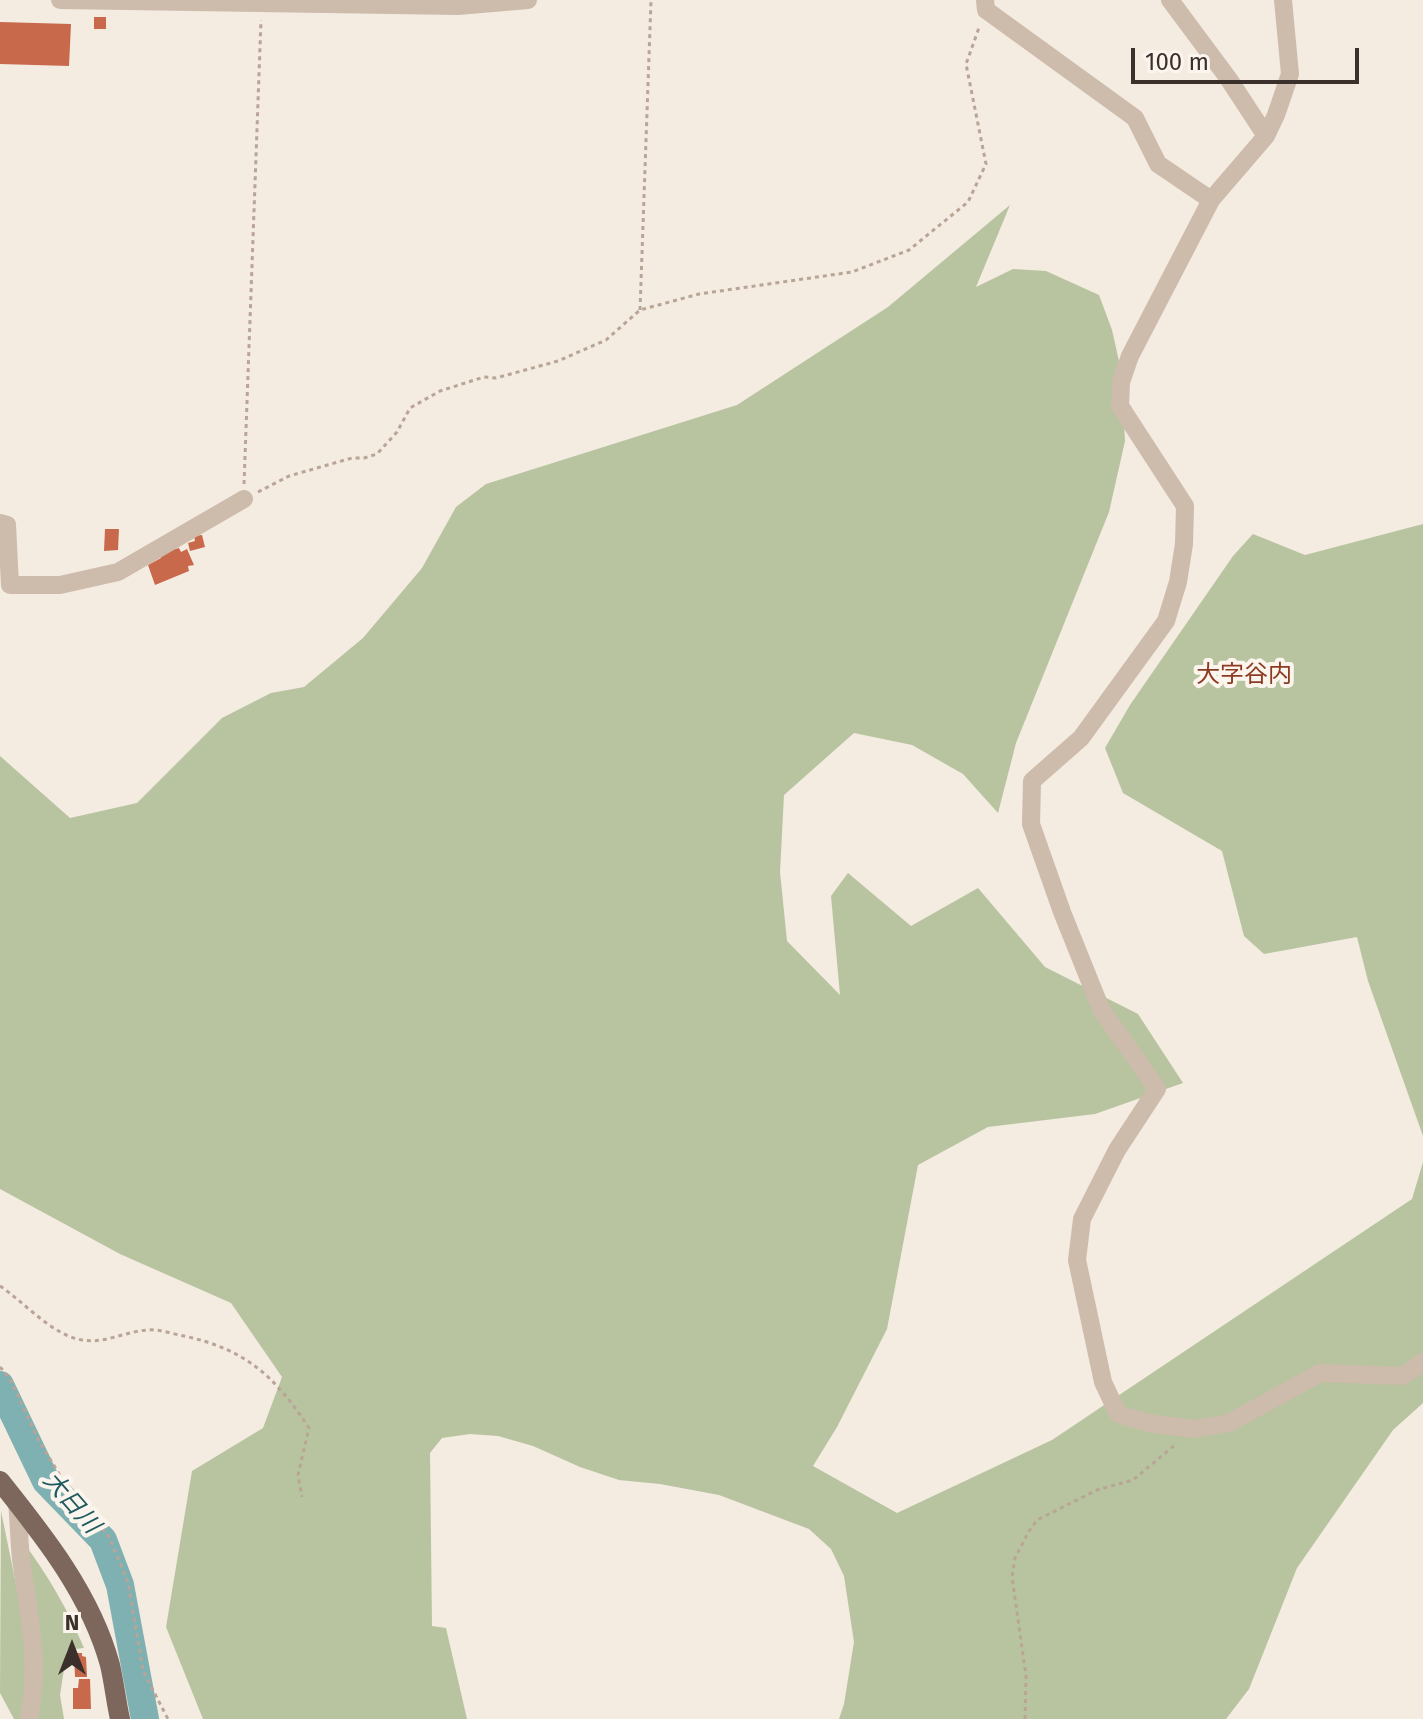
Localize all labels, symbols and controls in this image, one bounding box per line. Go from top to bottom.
scale bar [1135,32,1363,82]
text: 100 m [1145,48,1209,76]
district label: 大字谷内 [1196,661,1292,689]
water label: 大日川 [37,1466,105,1540]
north arrow [32,1607,112,1687]
text: N [65,1609,79,1636]

